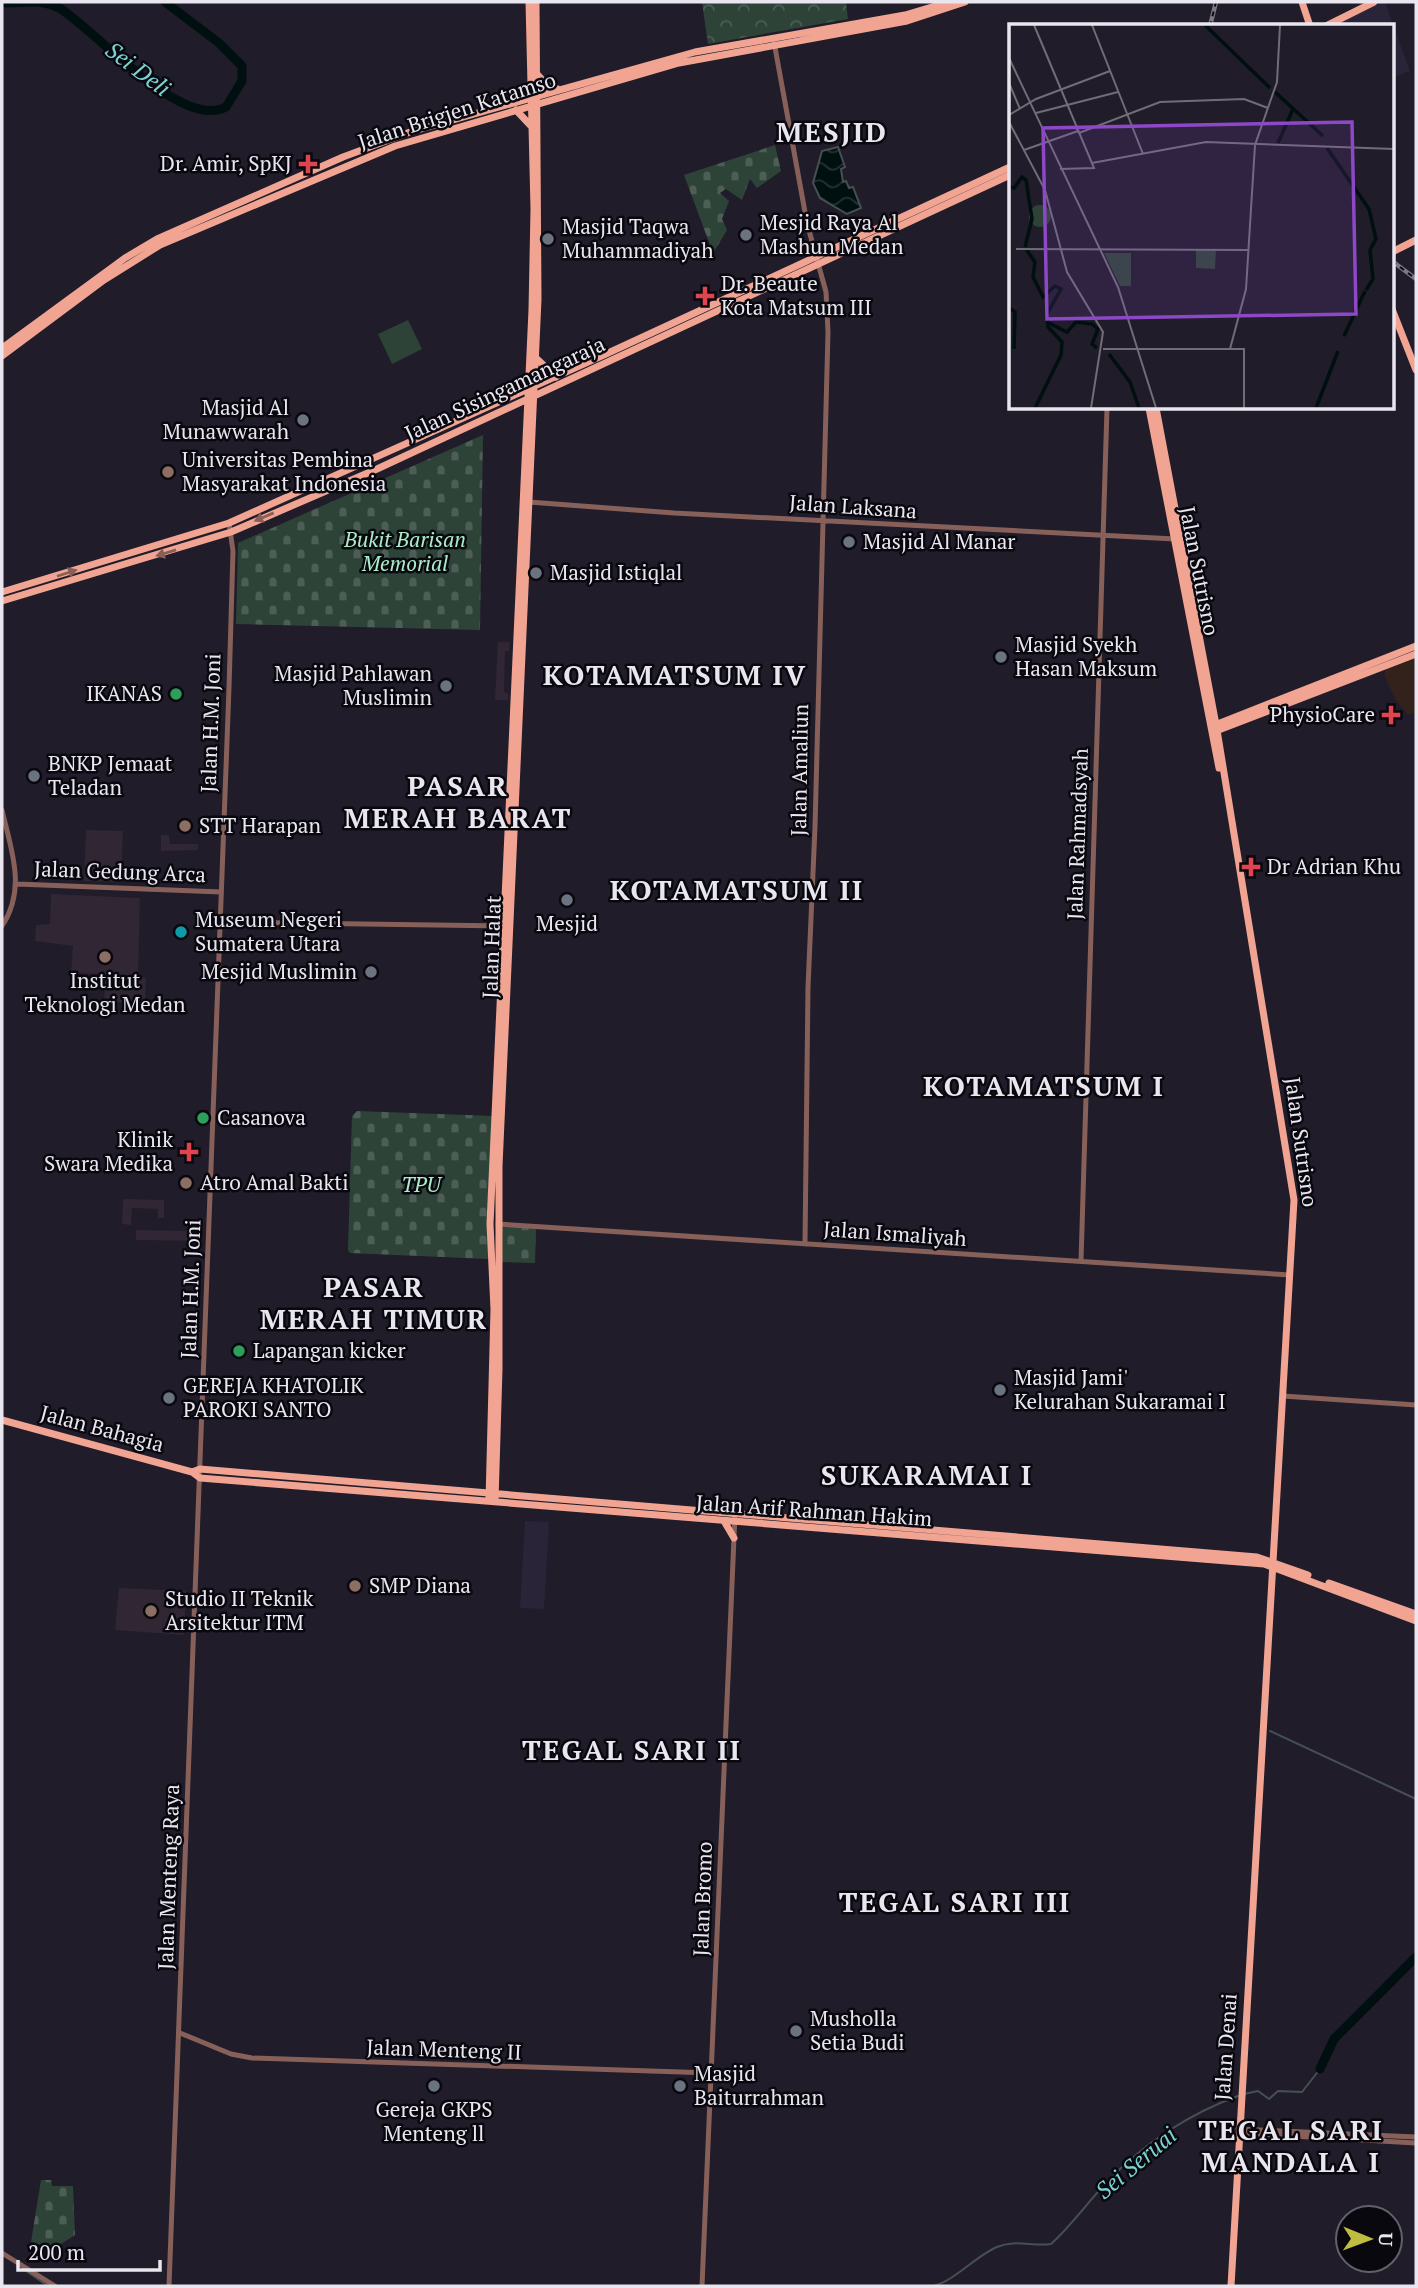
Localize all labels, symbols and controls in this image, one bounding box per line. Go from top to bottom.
inset map [1009,24,1394,410]
water label: Sei Deli [99,34,178,104]
street label: Jalan Brigjen Katamso [354,65,559,155]
district label: MESJID [776,113,888,150]
place label: Dr. Amir, SpKJ [160,149,292,177]
marker: Dr. Amir, SpKJ [298,154,318,174]
place label: Mesjid Raya Al Mashun Medan [760,208,904,260]
place label: Masjid Taqwa Muhammadiyah [562,212,714,264]
marker: Mesjid Raya Al Mashun Medan [738,227,754,243]
marker: Masjid Taqwa Muhammadiyah [540,231,556,247]
place label: Dr. Beaute Kota Matsum III [721,269,872,321]
marker: Dr. Beaute Kota Matsum III [695,286,715,306]
street label: Jalan Sisingamangaraja [400,329,609,447]
place label: Masjid Al Munawwarah [163,393,289,445]
marker: Masjid Al Munawwarah [295,412,311,428]
place label: Universitas Pembina Masyarakat Indonesia [182,445,387,497]
marker: Universitas Pembina Masyarakat Indonesia [160,464,176,480]
street label: Jalan Laksana [788,488,918,524]
street label: Jalan Sutrisno [1174,504,1226,638]
one-way arrow [253,512,274,523]
park label: Bukit Barisan Memorial [343,525,466,577]
place label: Masjid Al Manar [863,527,1015,555]
marker: Masjid Al Manar [841,534,857,550]
one-way arrow [155,549,176,559]
place label: Masjid Istiqlal [550,558,682,586]
marker: Masjid Istiqlal [528,565,544,581]
one-way arrow [57,567,78,577]
place label: Masjid Syekh Hasan Maksum [1015,630,1157,682]
marker: Masjid Syekh Hasan Maksum [993,649,1009,665]
street label: Jalan H.M. Joni [194,653,226,793]
district label: KOTAMATSUM IV [543,656,807,693]
place label: Masjid Pahlawan Muslimin [274,659,433,711]
marker: Masjid Pahlawan Muslimin [438,678,454,694]
place label: IKANAS [86,679,162,707]
marker: IKANAS [168,686,184,702]
place label: PhysioCare [1270,700,1375,728]
street label: Jalan Amaliun [784,703,814,836]
marker: PhysioCare [1381,705,1401,725]
street label: Jalan Rahmadsyah [1060,748,1094,920]
place label: BNKP Jemaat Teladan [48,749,173,801]
district label: PASAR MERAH BARAT [344,767,572,836]
marker: BNKP Jemaat Teladan [26,768,42,784]
place label: STT Harapan [199,811,321,839]
marker: STT Harapan [177,818,193,834]
place label: Dr Adrian Khu [1267,852,1401,880]
street label: Jalan Gedung Arca [34,854,207,888]
marker: Dr Adrian Khu [1241,857,1261,877]
district label: KOTAMATSUM II [610,871,864,908]
marker: Mesjid [559,892,575,908]
street label: Jalan Halat [475,895,507,999]
place label: Museum Negeri Sumatera Utara [195,905,342,957]
place label: Mesjid [536,909,598,937]
marker: Museum Negeri Sumatera Utara [173,924,189,940]
marker: Institut Teknologi Medan [97,949,113,965]
place label: Mesjid Muslimin [201,957,358,985]
marker: Mesjid Muslimin [363,964,379,980]
place label: Institut Teknologi Medan [24,966,186,1018]
district label: KOTAMATSUM I [923,1067,1165,1104]
street label: Jalan Sutrisno [1279,1075,1325,1209]
place label: Casanova [217,1103,306,1131]
marker: Casanova [195,1110,211,1126]
place label: Klinik Swara Medika [44,1125,173,1177]
marker: Klinik Swara Medika [179,1142,199,1162]
place label: Atro Amal Bakti [200,1168,348,1196]
park label: TPU [401,1170,444,1198]
marker: Atro Amal Bakti [178,1175,194,1191]
street label: Jalan Ismaliyah [822,1214,968,1252]
street label: Jalan H.M. Joni [174,1219,206,1359]
district label: PASAR MERAH TIMUR [260,1268,488,1337]
place label: Lapangan kicker [253,1336,405,1364]
marker: Lapangan kicker [231,1343,247,1359]
place label: Masjid Jami' Kelurahan Sukaramai I [1014,1363,1226,1415]
place label: GEREJA KHATOLIK PAROKI SANTO [183,1371,364,1423]
marker: Masjid Jami' Kelurahan Sukaramai I [992,1382,1008,1398]
marker: GEREJA KHATOLIK PAROKI SANTO [161,1390,177,1406]
street label: Jalan Bahagia [37,1398,167,1458]
district label: SUKARAMAI I [821,1456,1033,1493]
street label: Jalan Arif Rahman Hakim [695,1488,933,1532]
place label: SMP Diana [369,1571,471,1599]
marker: SMP Diana [347,1578,363,1594]
place label: Studio II Teknik Arsitektur ITM [165,1584,314,1636]
marker: Studio II Teknik Arsitektur ITM [143,1603,159,1619]
district label: TEGAL SARI II [522,1731,742,1768]
street label: Jalan Menteng Raya [151,1783,185,1970]
street label: Jalan Bromo [686,1841,718,1957]
district label: TEGAL SARI III [839,1883,1071,1920]
street label: Jalan Denai [1207,1993,1243,2101]
place label: Musholla Setia Budi [810,2004,905,2056]
marker: Musholla Setia Budi [788,2023,804,2039]
street label: Jalan Menteng II [366,2032,522,2066]
place label: Masjid Baiturrahman [694,2059,824,2111]
marker: Gereja GKPS Menteng ll [426,2078,442,2094]
marker: Masjid Baiturrahman [672,2078,688,2094]
place label: Gereja GKPS Menteng ll [375,2095,493,2147]
district label: TEGAL SARI MANDALA I [1198,2111,1384,2180]
water label: Sei Seruai [1089,2119,1183,2206]
north arrow [1334,2204,1404,2274]
scale bar [18,2228,159,2272]
text: U [1374,2232,1399,2247]
text: 200 m [28,2238,85,2266]

